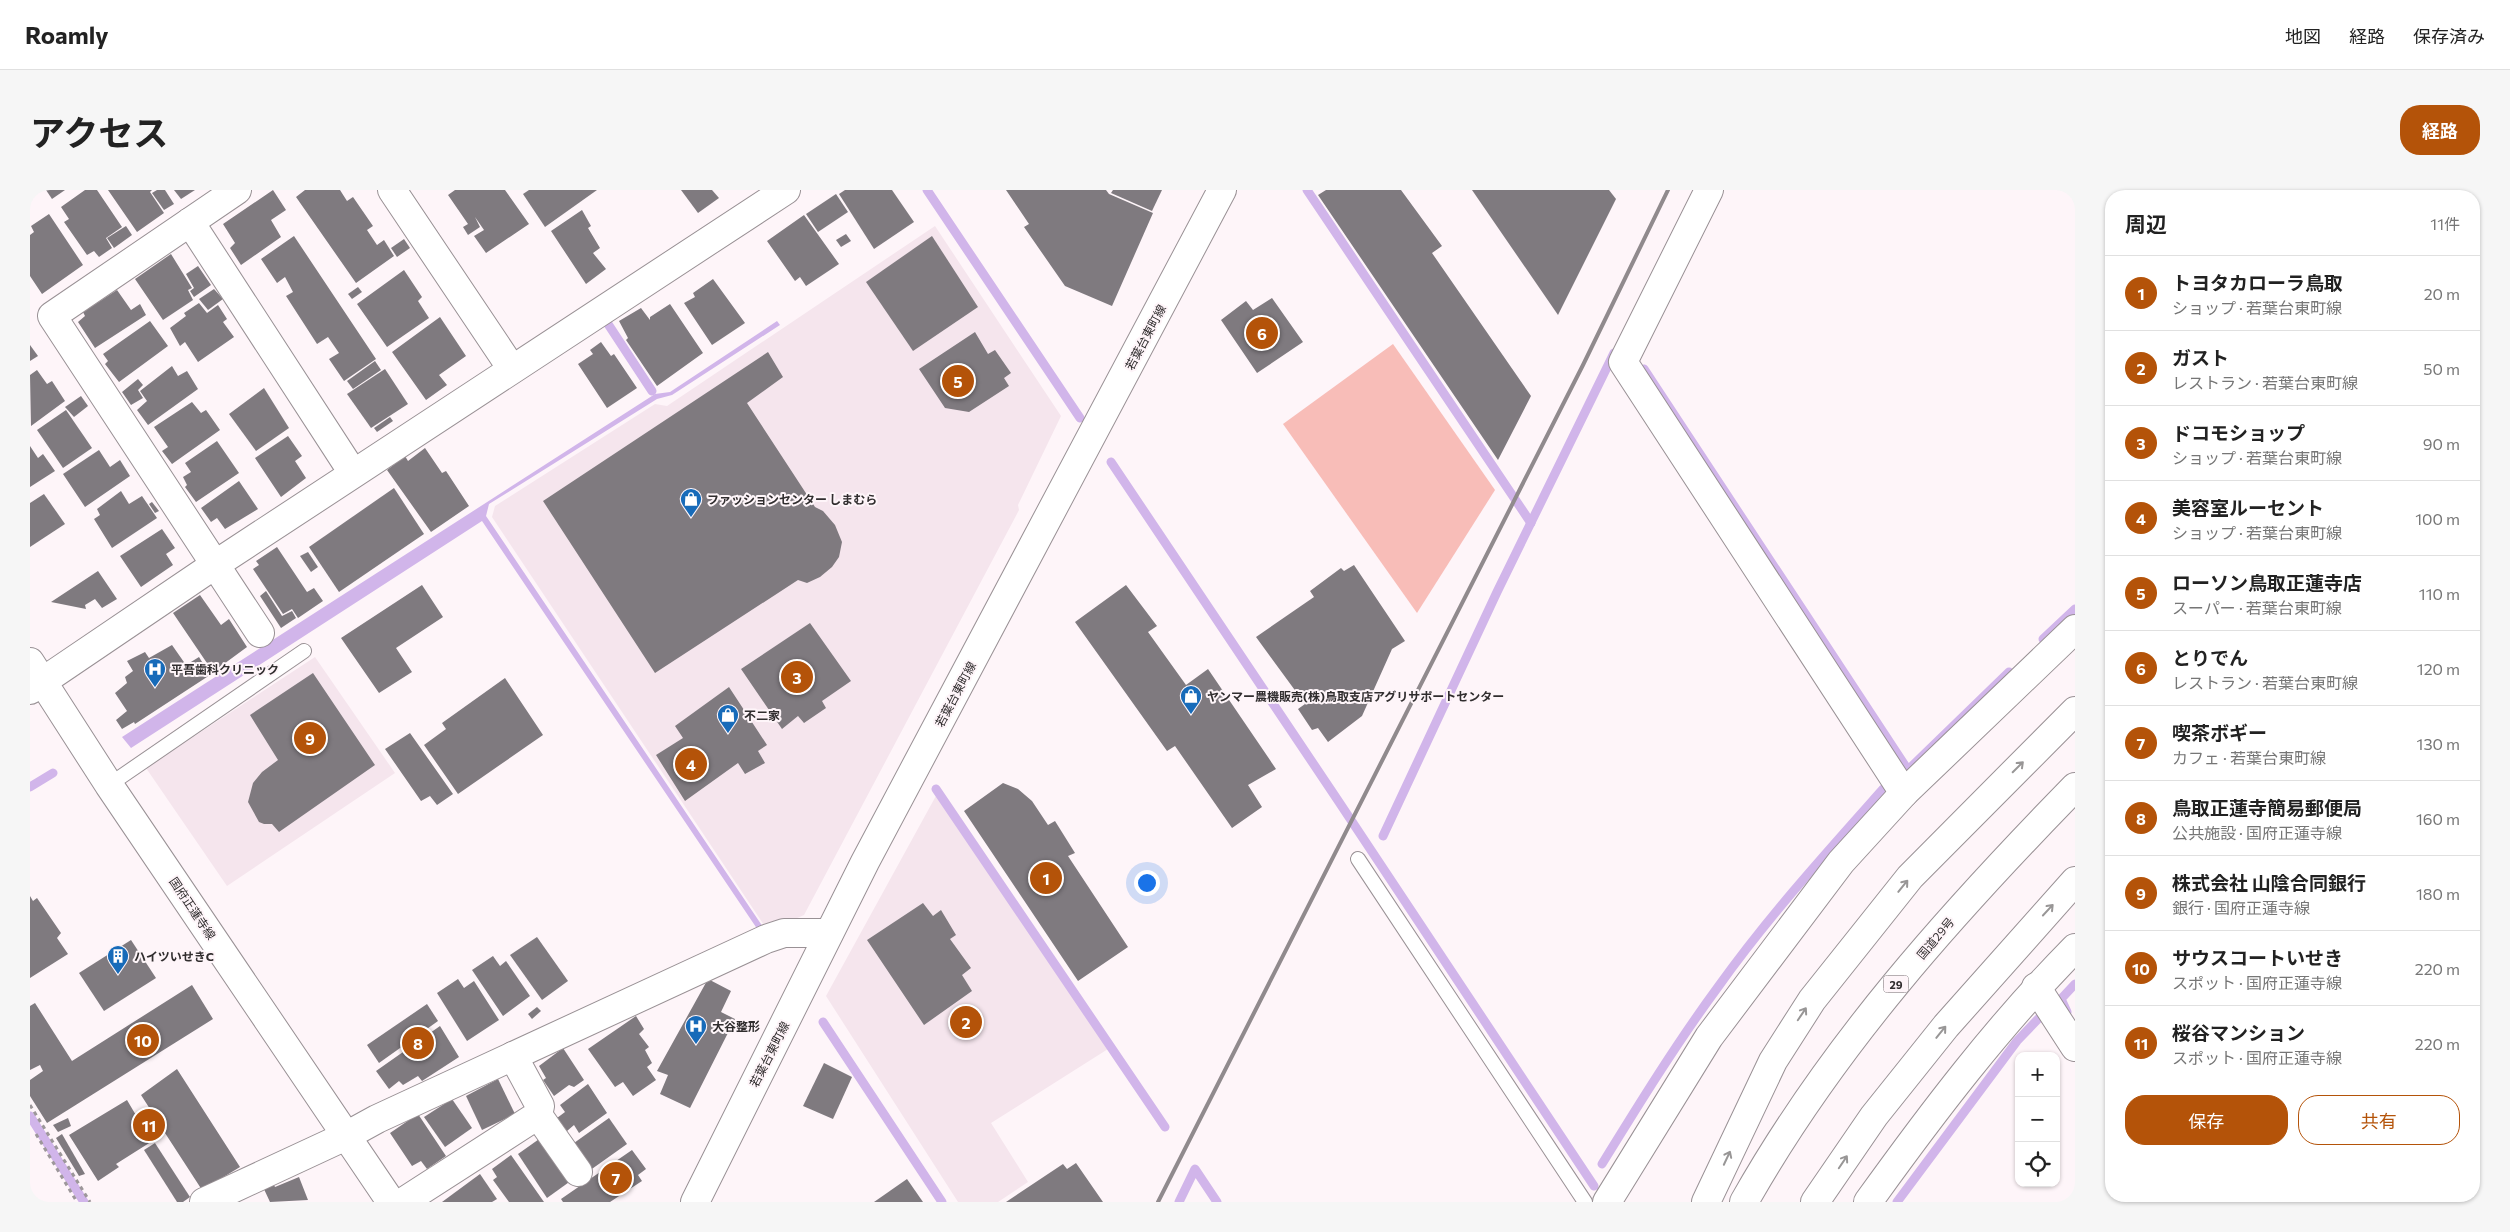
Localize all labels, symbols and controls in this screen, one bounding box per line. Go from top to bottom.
text: Roamly [25,20,108,49]
text: 地図 [2285,25,2321,47]
text: 経路 [2349,25,2385,47]
text: 保存済み [2413,25,2485,47]
button: 経路 [2400,105,2480,155]
text: アクセス [30,110,168,153]
text: 周辺 [2125,211,2167,236]
text: 11件 [2430,214,2460,233]
text: トヨタカローラ鳥取 [2172,271,2343,294]
text: 1 [2137,284,2145,303]
text: 20 m [2424,284,2460,303]
text: ショップ · 若葉台東町線 [2172,298,2342,317]
street label: 若葉台東町線 [1122,302,1168,372]
pin: 6 [1246,314,1278,352]
text: ガスト [2172,346,2229,369]
text: 2 [2136,359,2146,378]
text: 50 m [2423,359,2460,378]
pin: 5 [942,362,974,400]
text: レストラン · 若葉台東町線 [2172,373,2358,392]
text: ドコモショップ [2172,421,2305,444]
text: 3 [2136,434,2146,453]
text: 90 m [2423,434,2460,453]
text: ショップ · 若葉台東町線 [2172,448,2342,467]
shop icon: ファッションセンター しまむら [679,487,703,518]
place label: ファッションセンター しまむら [707,492,877,506]
text: 美容室ルーセント [2172,496,2324,519]
text: 4 [2136,509,2146,528]
text: 100 m [2415,509,2460,528]
text: ショップ · 若葉台東町線 [2172,523,2342,542]
text: ローソン鳥取正蓮寺店 [2172,571,2362,594]
text: 5 [2136,584,2146,603]
text: 110 m [2419,584,2460,603]
text: スーパー · 若葉台東町線 [2172,598,2342,617]
text: とりでん [2172,646,2248,669]
hospital icon: 平吾歯科クリニック [143,657,167,688]
pin: 3 [781,658,813,696]
street label: 若葉台東町線 [932,659,978,729]
text: 6 [2136,659,2146,678]
text: 120 m [2417,659,2460,678]
place label: 平吾歯科クリニック [171,662,279,676]
text: レストラン · 若葉台東町線 [2172,673,2358,692]
shop icon: ヤンマー農機販売(株)鳥取支店アグリサポートセンター [1179,684,1203,715]
place label: ヤンマー農機販売(株)鳥取支店アグリサポートセンター [1207,689,1504,703]
shop icon: 不二家 [716,703,740,734]
place label: 不二家 [744,708,780,722]
pin: 9 [294,719,326,757]
text: 喫茶ボギー [2172,721,2267,744]
text: 7 [2137,734,2145,753]
text: 130 m [2417,734,2460,753]
pin: 4 [675,745,707,783]
text: カフェ · 若葉台東町線 [2172,748,2326,767]
one-way arrow [2012,761,2025,773]
text: 鳥取正蓮寺簡易郵便局 [2172,796,2362,819]
text: 8 [2136,809,2146,828]
text: 160 m [2416,809,2460,828]
text: 公共施設 · 国府正蓮寺線 [2172,823,2342,842]
pin: 1 [1030,859,1062,897]
your location [1134,870,1160,896]
text: 株式会社 山陰合同銀行 [2172,871,2366,894]
street label: 国府正蓮寺線 [167,874,219,942]
one-way arrow [1897,880,1908,893]
text: 9 [2136,884,2146,903]
text: 180 m [2416,884,2460,903]
text: 銀行 · 国府正蓮寺線 [2172,898,2310,917]
one-way arrow [2042,904,2054,917]
street label: 国道29号 [1914,914,1956,962]
building icon: ハイツいせきC [106,944,130,975]
text: サウスコートいせき [2172,946,2343,969]
place label: ハイツいせきC [134,949,214,963]
text: 10 [2132,959,2150,978]
text: 220 m [2415,959,2460,978]
text: スポット · 国府正蓮寺線 [2172,973,2342,992]
road number: 29 [1884,976,1908,992]
pin: 2 [950,1003,982,1041]
one-way arrow [1797,1007,1807,1021]
hospital icon: 大谷整形 [684,1014,708,1045]
place label: 大谷整形 [712,1019,760,1033]
street label: 若葉台東町線 [746,1019,792,1089]
pin: 10 [127,1021,159,1059]
text: 桜谷マンション [2172,1021,2305,1044]
pin: 8 [402,1024,434,1062]
one-way arrow [1935,1026,1946,1039]
text: 11 [2134,1034,2148,1053]
text: 220 m [2415,1034,2460,1053]
text: スポット · 国府正蓮寺線 [2172,1048,2342,1067]
map controls [2015,1052,2060,1187]
button: + [2015,1052,2060,1097]
button: 保存 [2125,1095,2288,1145]
button: 共有 [2298,1095,2460,1145]
button: − [2015,1097,2060,1142]
pin: 11 [133,1106,165,1144]
button: locate [2015,1142,2060,1187]
one-way arrow [1723,1151,1732,1166]
one-way arrow [1838,1155,1848,1169]
pin: 7 [600,1159,632,1197]

